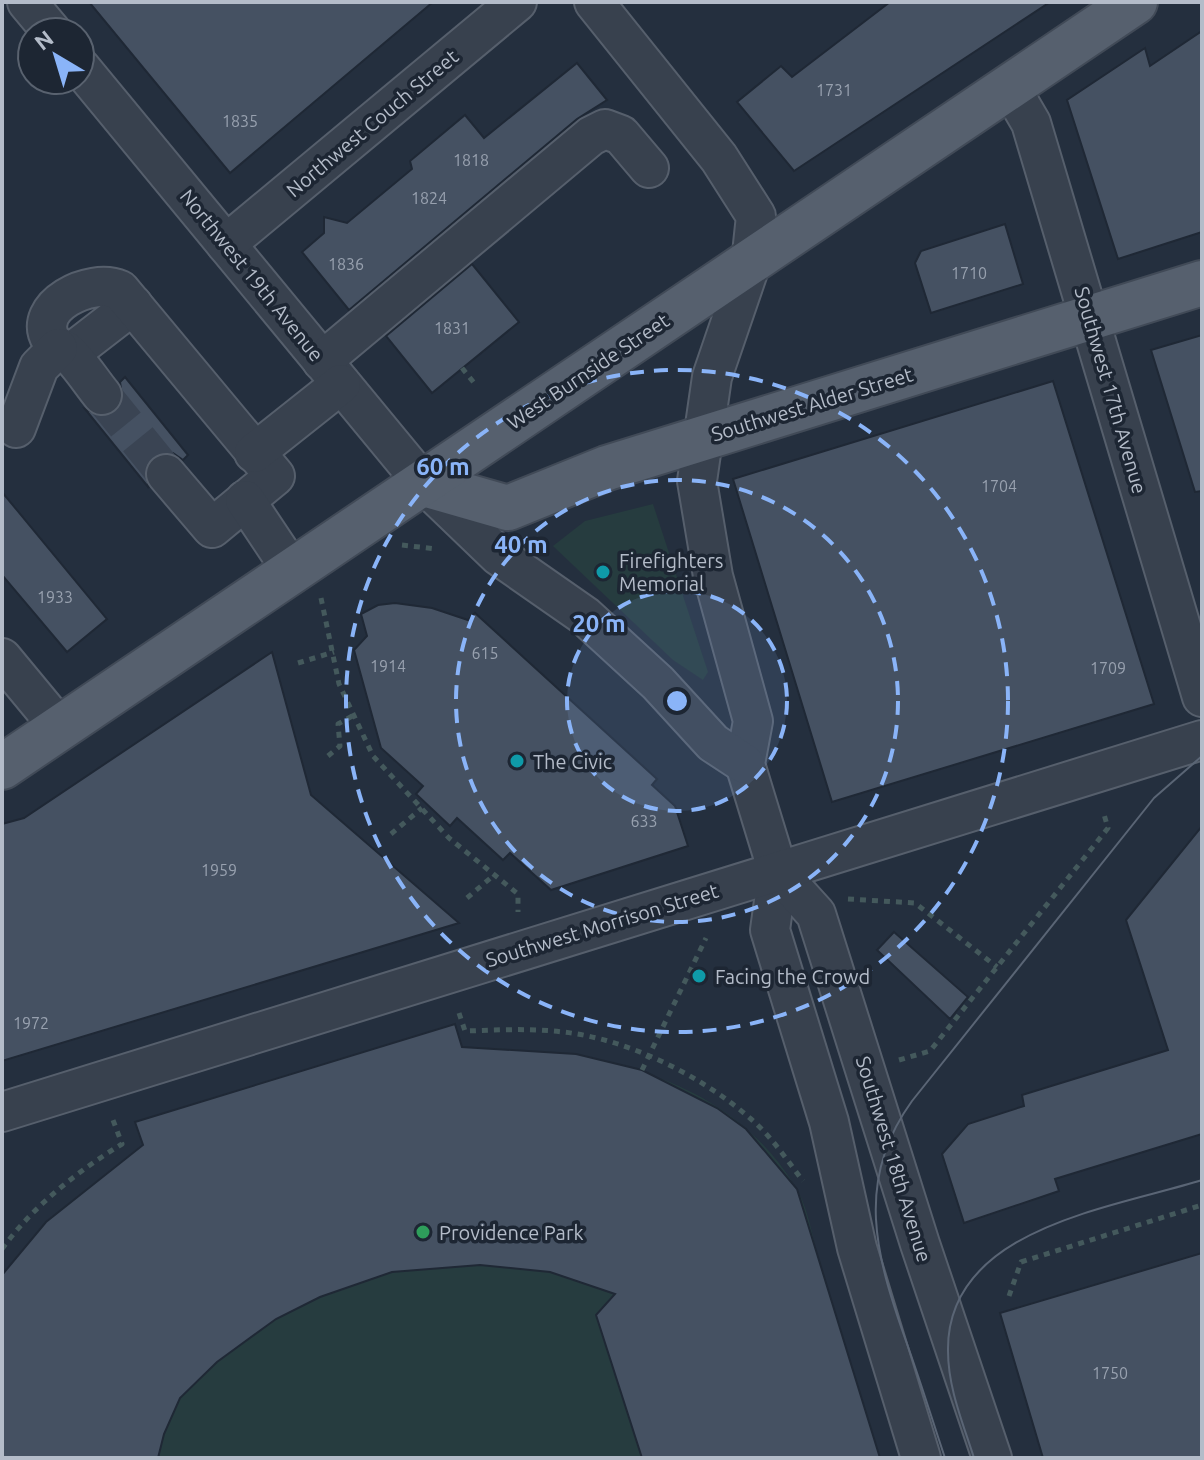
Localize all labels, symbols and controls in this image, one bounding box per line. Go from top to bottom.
north arrow [16,16,96,96]
text: N [29,25,58,55]
street label: Northwest Couch Street [281,44,463,202]
house number: 1731 [816,81,852,99]
house number: 1835 [222,112,258,130]
house number: 1818 [453,151,489,169]
street label: Northwest 19th Avenue [176,184,328,366]
house number: 1824 [411,189,447,207]
house number: 1836 [328,255,364,273]
house number: 1710 [951,264,987,282]
street label: Southwest 17th Avenue [1070,284,1152,496]
street label: West Burnside Street [503,308,673,434]
house number: 1831 [434,319,470,337]
street label: Southwest Alder Street [708,362,916,446]
text: 60 m [416,453,470,480]
house number: 1704 [981,477,1017,495]
text: 40 m [494,531,548,558]
place label: Firefighters Memorial [619,549,724,595]
marker: Firefighters Memorial [594,563,612,581]
house number: 1933 [37,588,73,606]
text: 20 m [572,610,626,637]
house number: 615 [471,644,499,662]
house number: 1914 [370,657,406,675]
house number: 1709 [1090,659,1126,677]
centre of rings [663,687,691,715]
place label: The Civic [533,750,612,773]
marker: The Civic [508,752,526,770]
house number: 633 [630,812,658,830]
house number: 1959 [201,861,237,879]
street label: Southwest Morrison Street [483,879,721,971]
place label: Facing the Crowd [715,965,870,988]
marker: Facing the Crowd [690,967,708,985]
house number: 1972 [13,1014,49,1032]
street label: Southwest 18th Avenue [852,1053,936,1265]
place label: Providence Park [439,1221,584,1244]
marker: Providence Park [414,1223,432,1241]
house number: 1750 [1092,1364,1128,1382]

